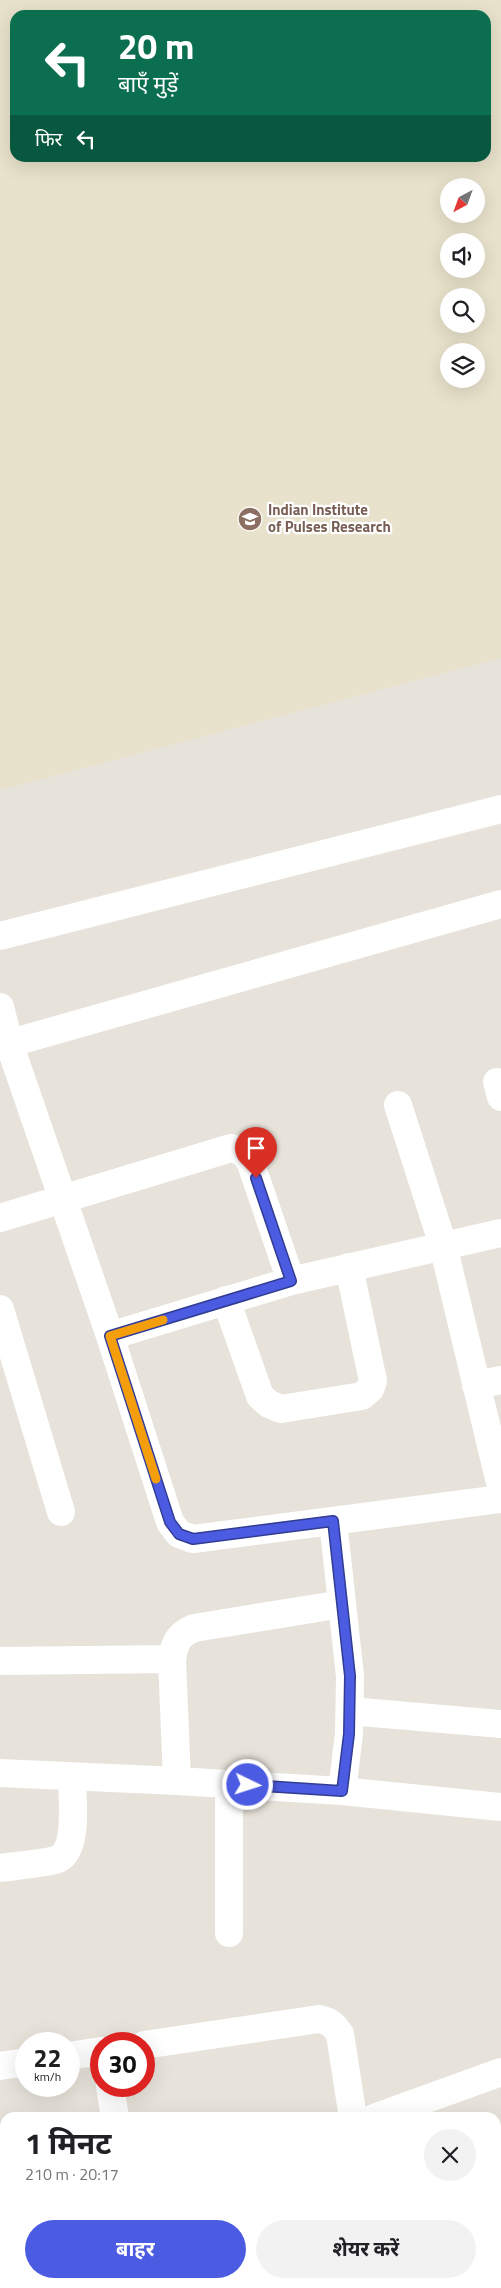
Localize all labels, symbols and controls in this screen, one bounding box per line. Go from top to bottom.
text: 20 m [118,19,194,73]
icon: left [35,30,100,95]
text: बाएँ मुड़ें [118,67,178,101]
text: फिर [35,124,62,153]
icon: left [72,125,100,153]
north arrow [440,178,485,222]
map controls [440,178,485,388]
button: sound [440,233,485,278]
button: search [440,288,485,333]
button: layers [440,343,485,388]
place label: Indian Institute of Pulses Research [268,498,391,538]
school or university icon: Indian Institute of Pulses Research [237,506,263,532]
pin [235,1127,277,1178]
icon: arrive [242,1134,270,1162]
position arrow [221,1758,273,1810]
speed limit sign: 30 [90,2032,155,2097]
text: 22 [33,2039,62,2077]
text: km/h [34,2067,61,2086]
text: 1 मिनट [25,2120,111,2166]
button: close [424,2129,476,2181]
text: 210 m · 20:17 [25,2162,119,2186]
button: बाहर [25,2220,246,2278]
button: शेयर करें [256,2220,476,2278]

